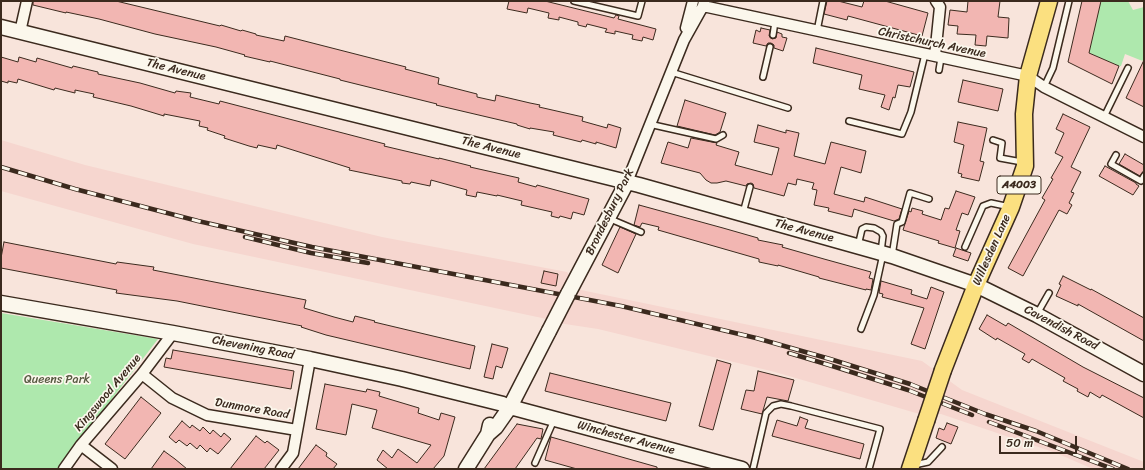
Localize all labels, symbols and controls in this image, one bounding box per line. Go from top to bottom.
street label: Christchurch Avenue [877,25,987,61]
street label: The Avenue [145,56,207,84]
street label: The Avenue [460,134,522,162]
street label: Brondesbury Park [583,166,637,258]
road number: A4003 [997,176,1041,194]
street label: Willesden Lane [970,212,1014,288]
street label: The Avenue [773,216,835,246]
street label: Cavendish Road [1021,302,1101,354]
street label: Chevening Road [211,333,295,363]
street label: Kingswood Avenue [72,352,144,434]
park label: Queens Park [24,373,90,387]
street label: Dunmore Road [214,395,290,423]
street label: Winchester Avenue [576,418,676,458]
scale bar [1001,428,1079,454]
text: 50 m [1006,432,1033,454]

